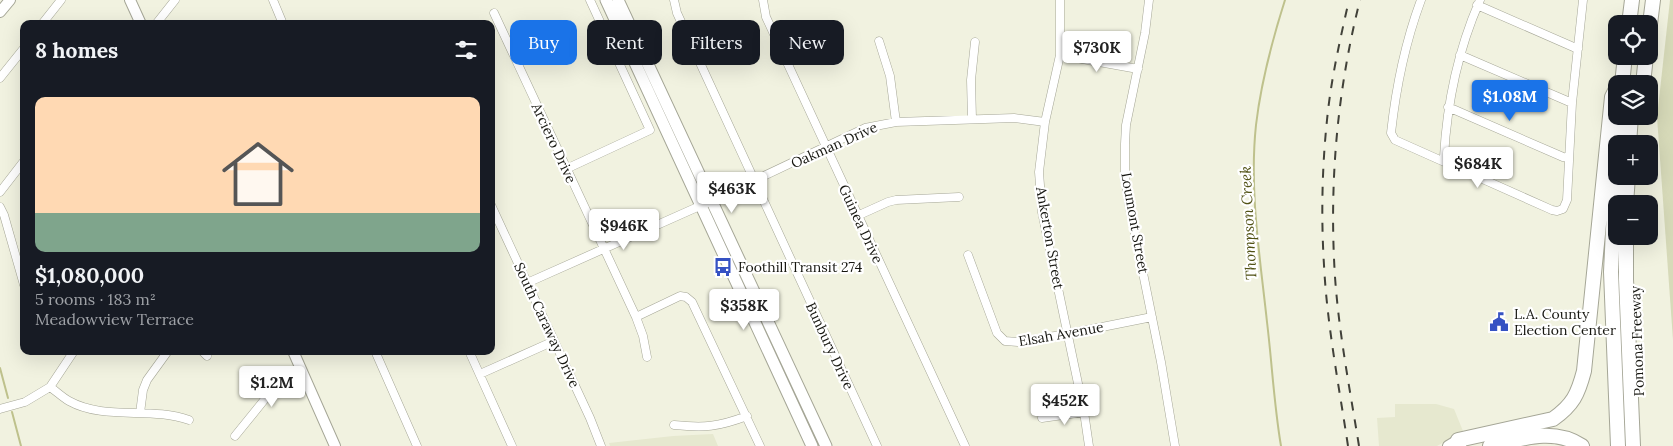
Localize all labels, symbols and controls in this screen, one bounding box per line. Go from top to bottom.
map controls [1608,15,1658,245]
button: locate [1608,15,1658,65]
chip: Buy [510,20,577,65]
chip: Rent [587,20,662,65]
chip: Filters [672,20,760,65]
chip: New [770,20,844,65]
pin: $730K [1062,30,1132,73]
icon: filters [452,36,480,64]
text: 8 homes [35,37,118,64]
text: $730K [1073,37,1121,57]
button: layers [1608,75,1658,125]
pin: $1.08M [1469,80,1551,122]
text: $1.08M [1483,86,1537,106]
street label: Arciero Drive [527,99,581,186]
street label: Oakman Drive [788,118,880,172]
icon: home [213,129,303,219]
button: + [1608,135,1658,185]
pin: $684K [1443,146,1513,189]
text: $684K [1454,153,1502,173]
water label: Thompson Creek [1236,165,1260,280]
street label: Loumont Street [1117,171,1153,276]
pin: $463K [697,172,767,214]
text: $463K [708,178,756,198]
street label: Guinea Drive [835,182,887,267]
street label: Ankerton Street [1032,184,1068,291]
button: − [1608,195,1658,245]
pin: $946K [589,208,659,251]
text: $946K [600,215,648,235]
bus stop icon: Foothill Transit 274 [712,256,734,278]
place label: Foothill Transit 274 [738,258,863,276]
street label: South Caraway Drive [510,259,584,391]
text: $1,080,000 [35,262,144,289]
street label: Pomona Freeway [1626,285,1648,397]
pin: $358K [709,288,779,331]
text: 5 rooms · 183 m² [35,289,156,309]
text: $358K [720,295,768,315]
street label: Bunbury Drive [802,299,858,393]
place label: L.A. County Election Center [1514,305,1616,339]
text: Meadowview Terrace [35,309,194,329]
public building icon: L.A. County Election Center [1488,311,1510,333]
street label: Elsah Avenue [1017,318,1105,350]
pin: $1.2M [237,366,307,408]
text: $1.2M [250,372,294,392]
pin: $452K [1030,384,1100,426]
text: $452K [1042,390,1088,410]

